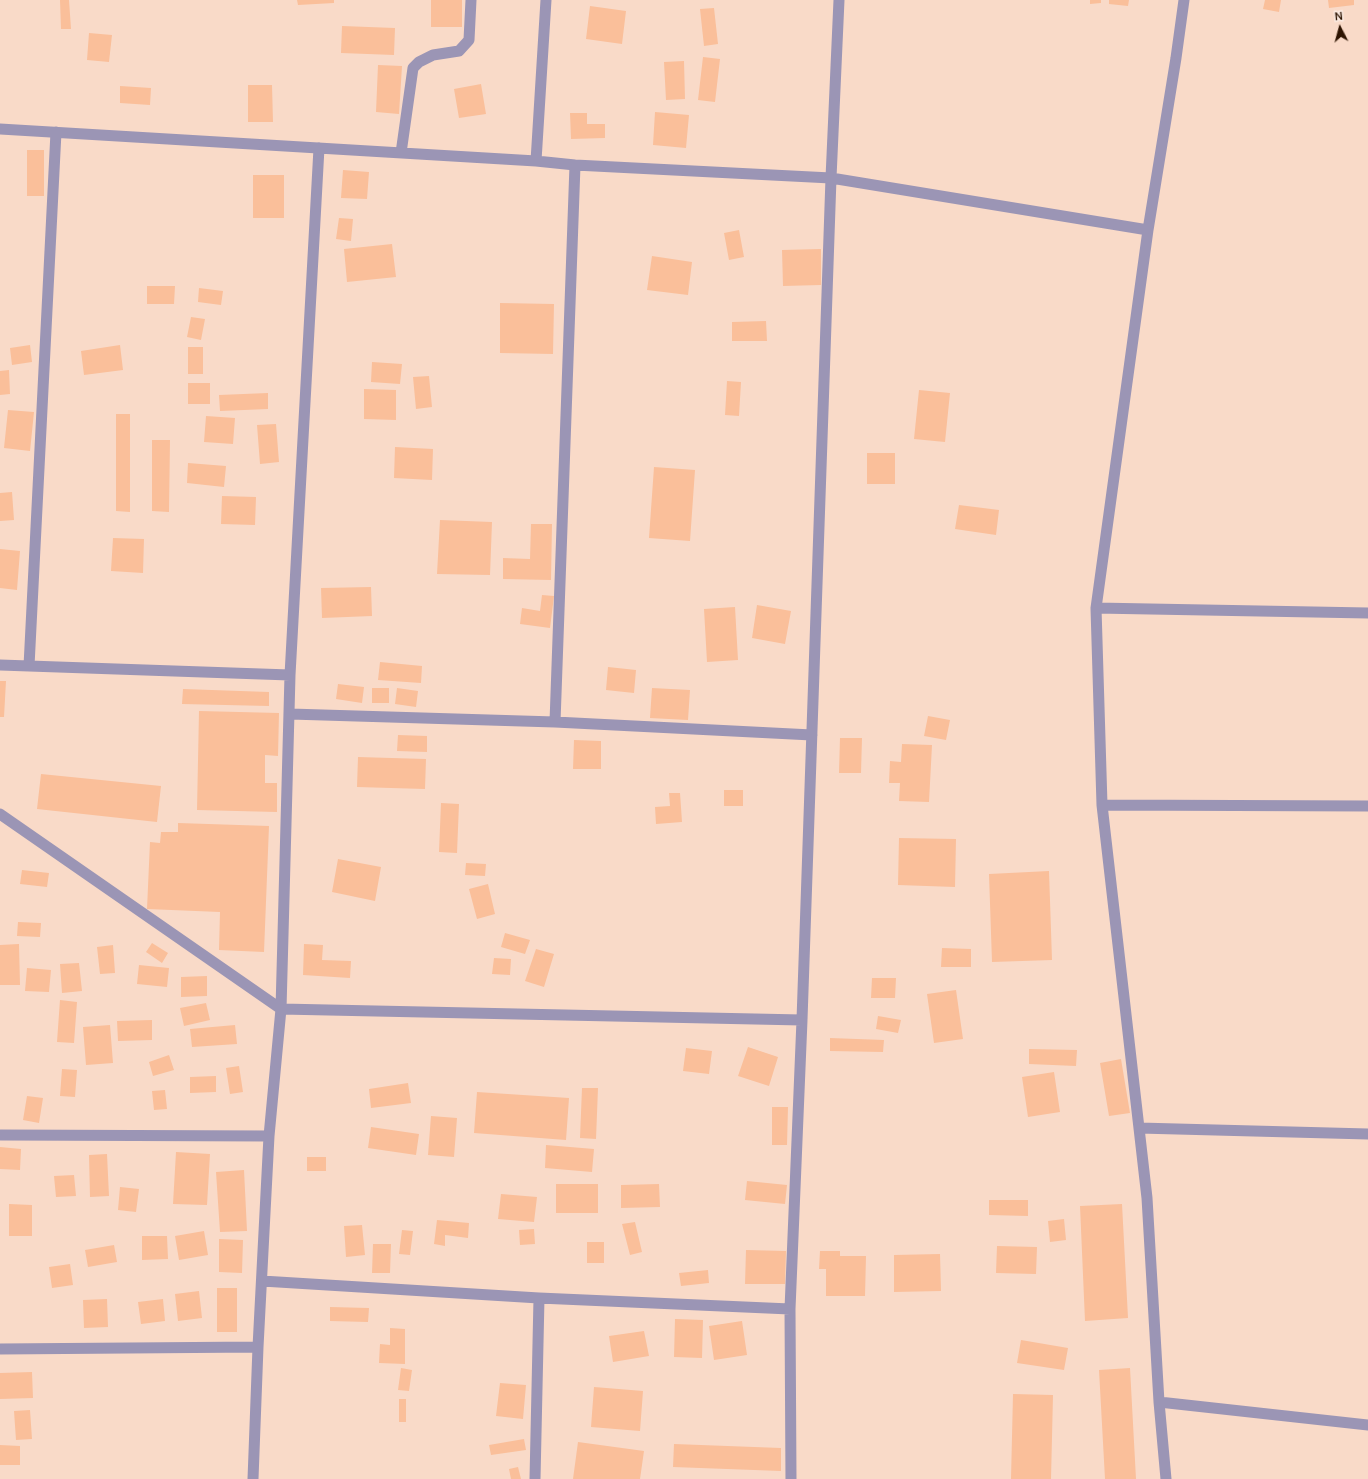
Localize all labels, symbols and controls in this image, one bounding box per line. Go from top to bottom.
north arrow [1320,8,1360,48]
text: N [1334,8,1343,23]

